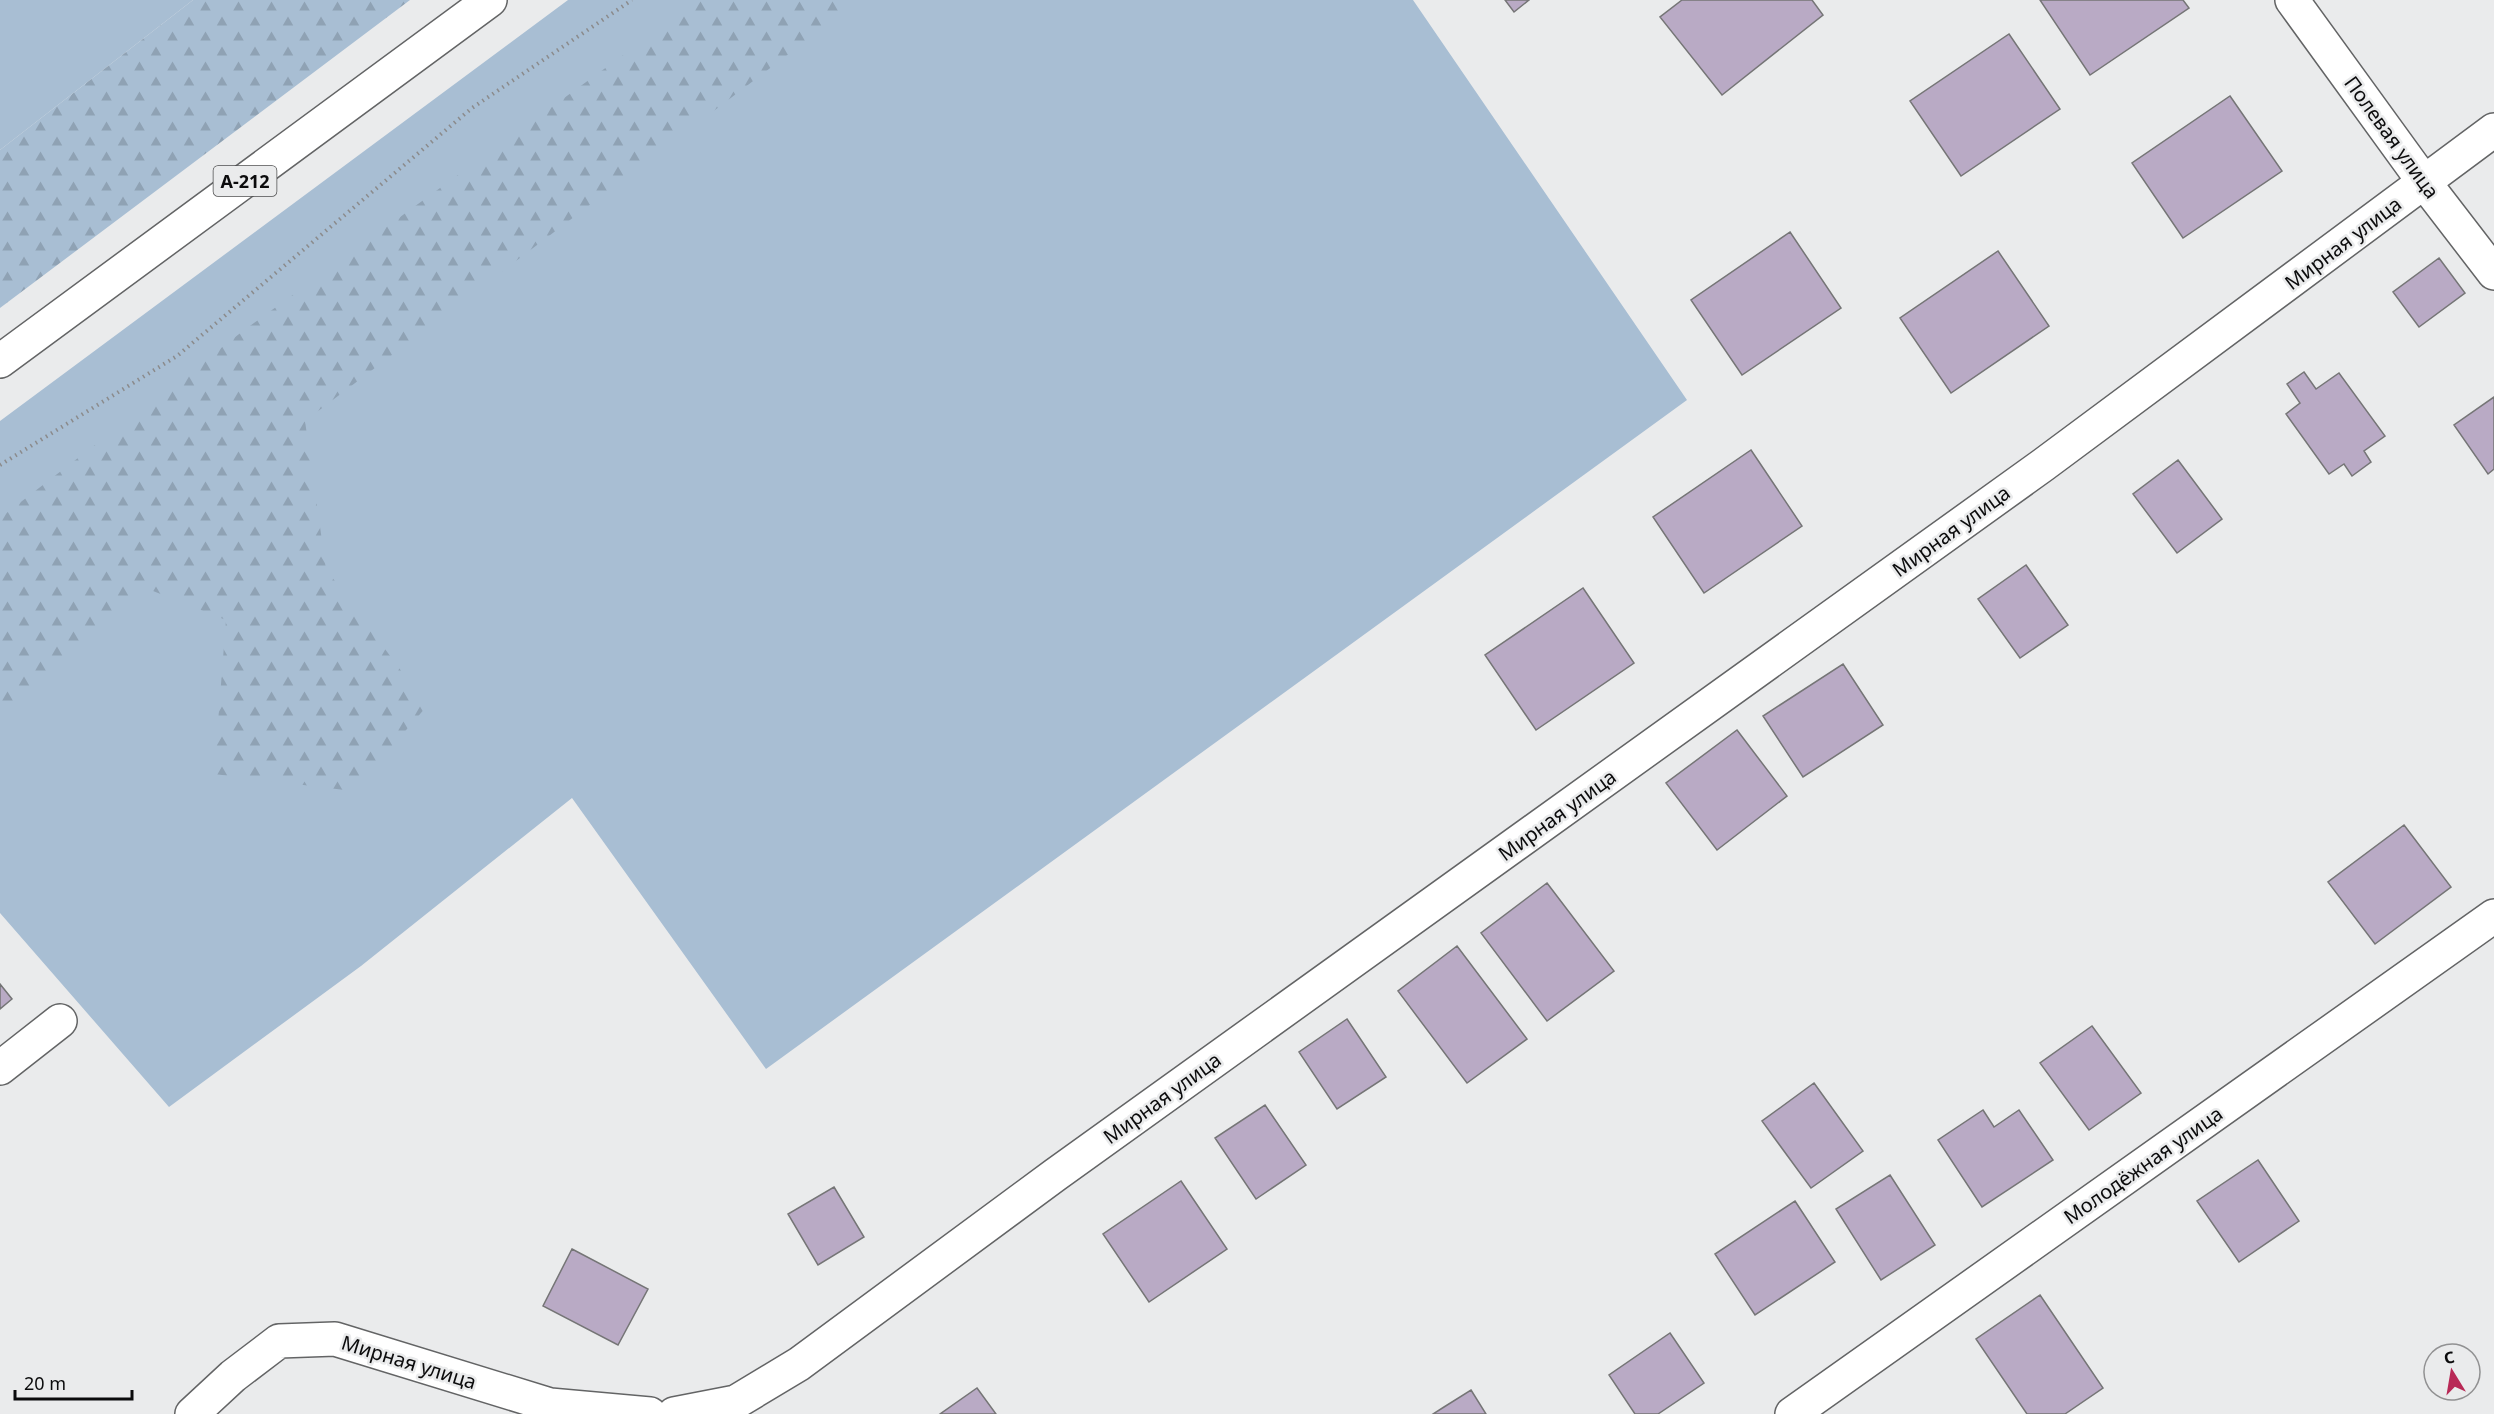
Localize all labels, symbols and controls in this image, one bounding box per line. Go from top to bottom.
street label: Полевая улица [2338,70,2446,204]
road number: А-212 [214,166,276,196]
street label: Мирная улица [2279,190,2407,296]
street label: Мирная улица [1887,479,2015,583]
street label: Мирная улица [1493,763,1621,867]
street label: Мирная улица [1098,1046,1226,1150]
street label: Молодёжная улица [2058,1100,2228,1230]
street label: Мирная улица [338,1329,480,1395]
north arrow [2422,1342,2482,1402]
text: С [2442,1345,2456,1369]
scale bar [15,1363,132,1401]
text: 20 m [24,1371,66,1395]

